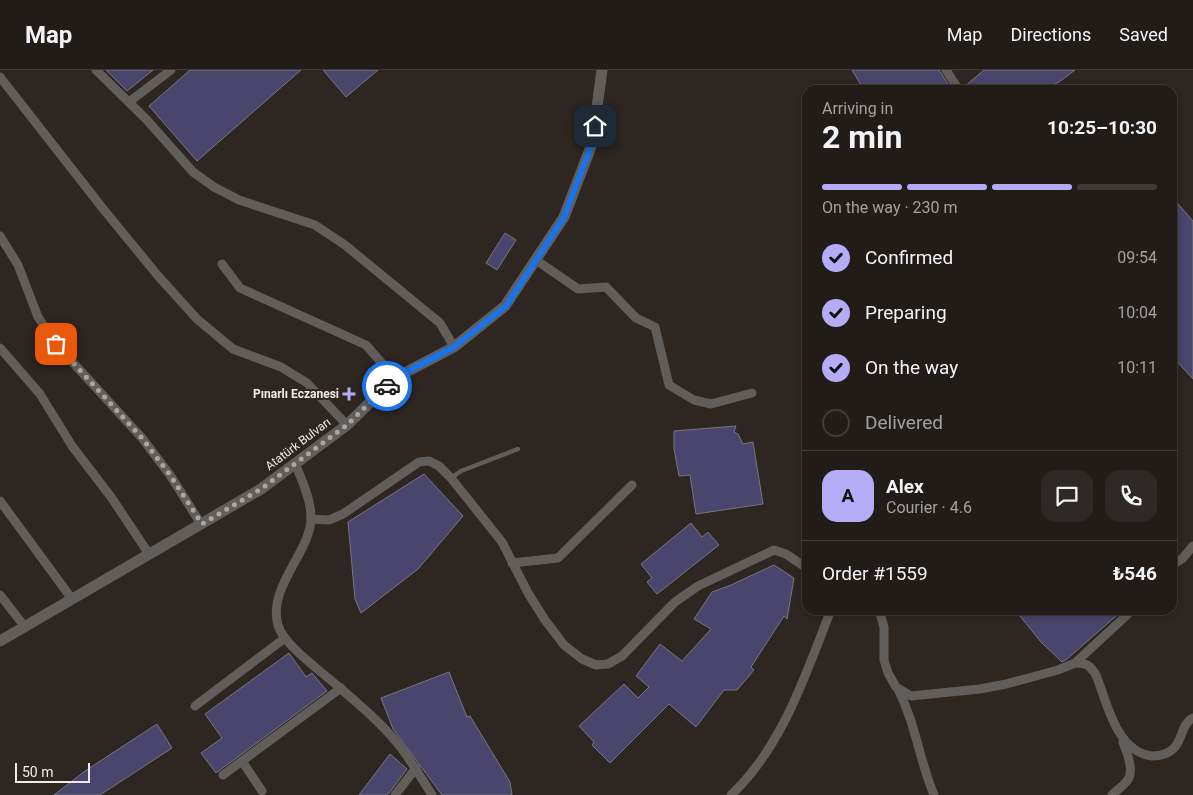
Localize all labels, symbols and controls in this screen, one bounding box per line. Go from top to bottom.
text: Map [25,21,72,49]
text: Map [947,24,982,45]
text: Directions [1010,24,1091,45]
text: Saved [1119,24,1168,45]
text: Arriving in [822,99,893,118]
pin [574,105,616,147]
icon: home [581,112,609,140]
text: 10:25–10:30 [1047,116,1157,139]
text: 2 min [822,118,902,156]
text: On the way · 230 m [822,198,958,217]
icon: check [822,244,850,272]
text: Confirmed [865,246,953,269]
text: 09:54 [1117,248,1157,267]
icon: check [822,299,850,327]
text: Preparing [865,301,947,324]
text: 10:04 [1117,303,1157,322]
pin [35,323,77,365]
icon: bag [42,330,70,358]
icon: check [822,354,850,382]
text: On the way [865,356,958,379]
text: 10:11 [1117,358,1157,377]
courier [362,361,412,411]
icon: car [373,372,401,400]
place label: Pınarlı Eczanesi [253,387,339,401]
marker: Pınarlı Eczanesi [343,388,355,400]
text: Delivered [865,411,943,434]
street label: Atatürk Bulvarı [263,415,333,473]
button: chat [1041,470,1093,522]
button: phone [1105,470,1157,522]
text: Alex [886,475,924,498]
text: A [842,484,854,507]
text: Courier · 4.6 [886,498,972,517]
text: Order #1559 [822,562,928,585]
text: ₺546 [1113,562,1157,585]
scale bar [15,760,90,783]
text: 50 m [22,764,54,780]

